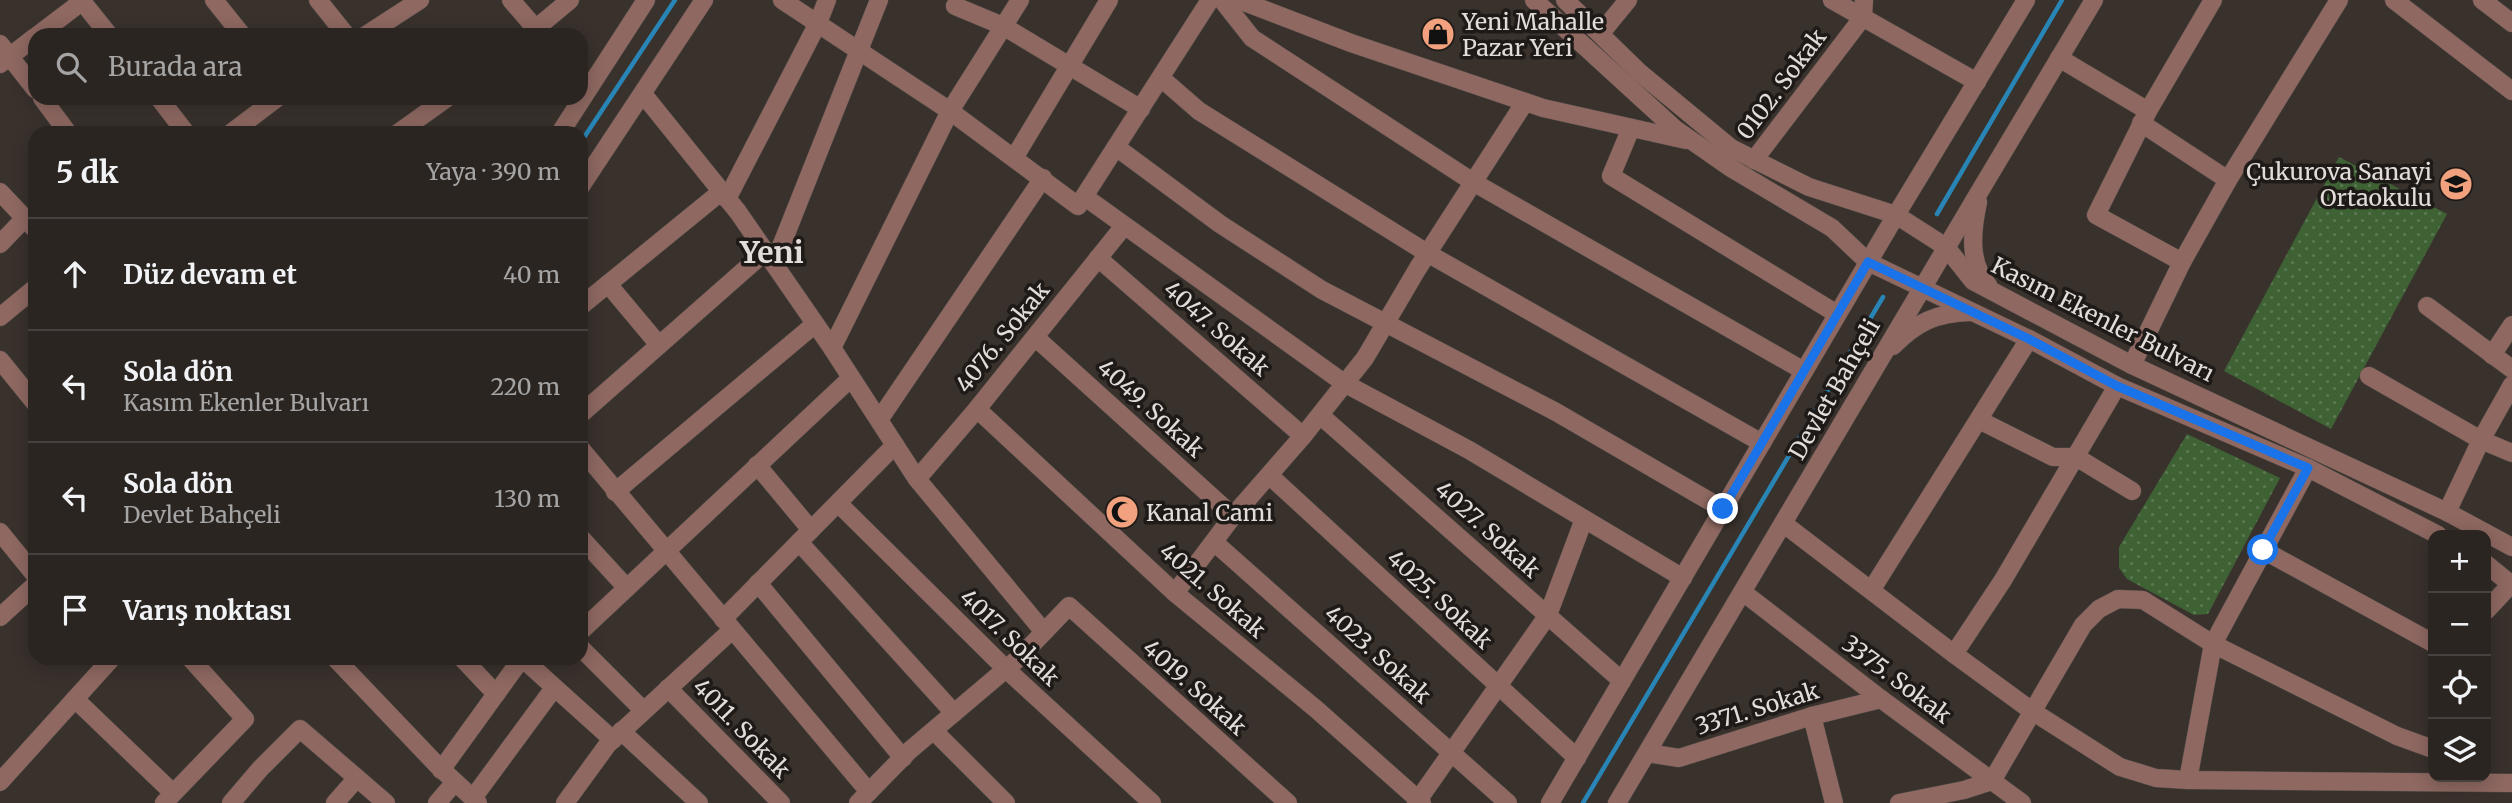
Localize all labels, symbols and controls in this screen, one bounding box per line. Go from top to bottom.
place label: Yeni Mahalle Pazar Yeri [1461,7,1604,62]
shop icon: Yeni Mahalle Pazar Yeri [1419,15,1457,53]
street label: 0102. Sokak [1730,23,1832,145]
search box [28,28,588,105]
icon: search [52,48,90,86]
text: Burada ara [108,50,242,83]
text: 5 dk [56,153,119,191]
text: Yaya · 390 m [426,157,560,186]
place label: Çukurova Sanayi Ortaokulu [2246,157,2432,212]
school or university icon: Çukurova Sanayi Ortaokulu [2437,165,2475,203]
district label: Yeni [739,233,804,271]
street label: Kasım Ekenler Bulvarı [1987,250,2219,388]
icon: ahead [56,255,94,293]
text: Düz devam et [123,258,297,291]
text: 40 m [503,260,560,289]
street label: 4047. Sokak [1158,274,1276,382]
street label: 4076. Sokak [949,276,1056,398]
street label: Devlet Bahçeli [1782,313,1886,465]
street label: 4049. Sokak [1092,353,1211,464]
text: Sola dön [123,355,233,388]
icon: left [56,367,94,405]
text: 220 m [490,372,560,401]
text: Kasım Ekenler Bulvarı [123,388,369,417]
text: Sola dön [123,467,233,500]
street label: 4027. Sokak [1430,474,1547,584]
icon: left [56,479,94,517]
text: 130 m [494,484,560,513]
mosque icon: Kanal Cami [1103,493,1141,531]
route end [1707,493,1738,524]
place label: Kanal Cami [1146,498,1273,527]
text: Devlet Bahçeli [123,500,281,529]
map controls [2428,530,2491,782]
button: + [2428,530,2491,593]
route start [2247,534,2278,565]
street label: 4021. Sokak [1154,536,1272,644]
street label: 4025. Sokak [1381,543,1499,655]
street label: 4017. Sokak [954,582,1066,692]
icon: arrive [56,591,94,629]
button: − [2428,593,2491,656]
text: Varış noktası [123,594,291,627]
street label: 4023. Sokak [1319,599,1437,710]
street label: 3375. Sokak [1837,629,1958,730]
street label: 4019. Sokak [1137,633,1253,741]
button: locate [2428,656,2491,719]
street label: 4011. Sokak [687,672,797,784]
street label: 3371. Sokak [1692,675,1822,740]
button: layers [2428,719,2491,782]

